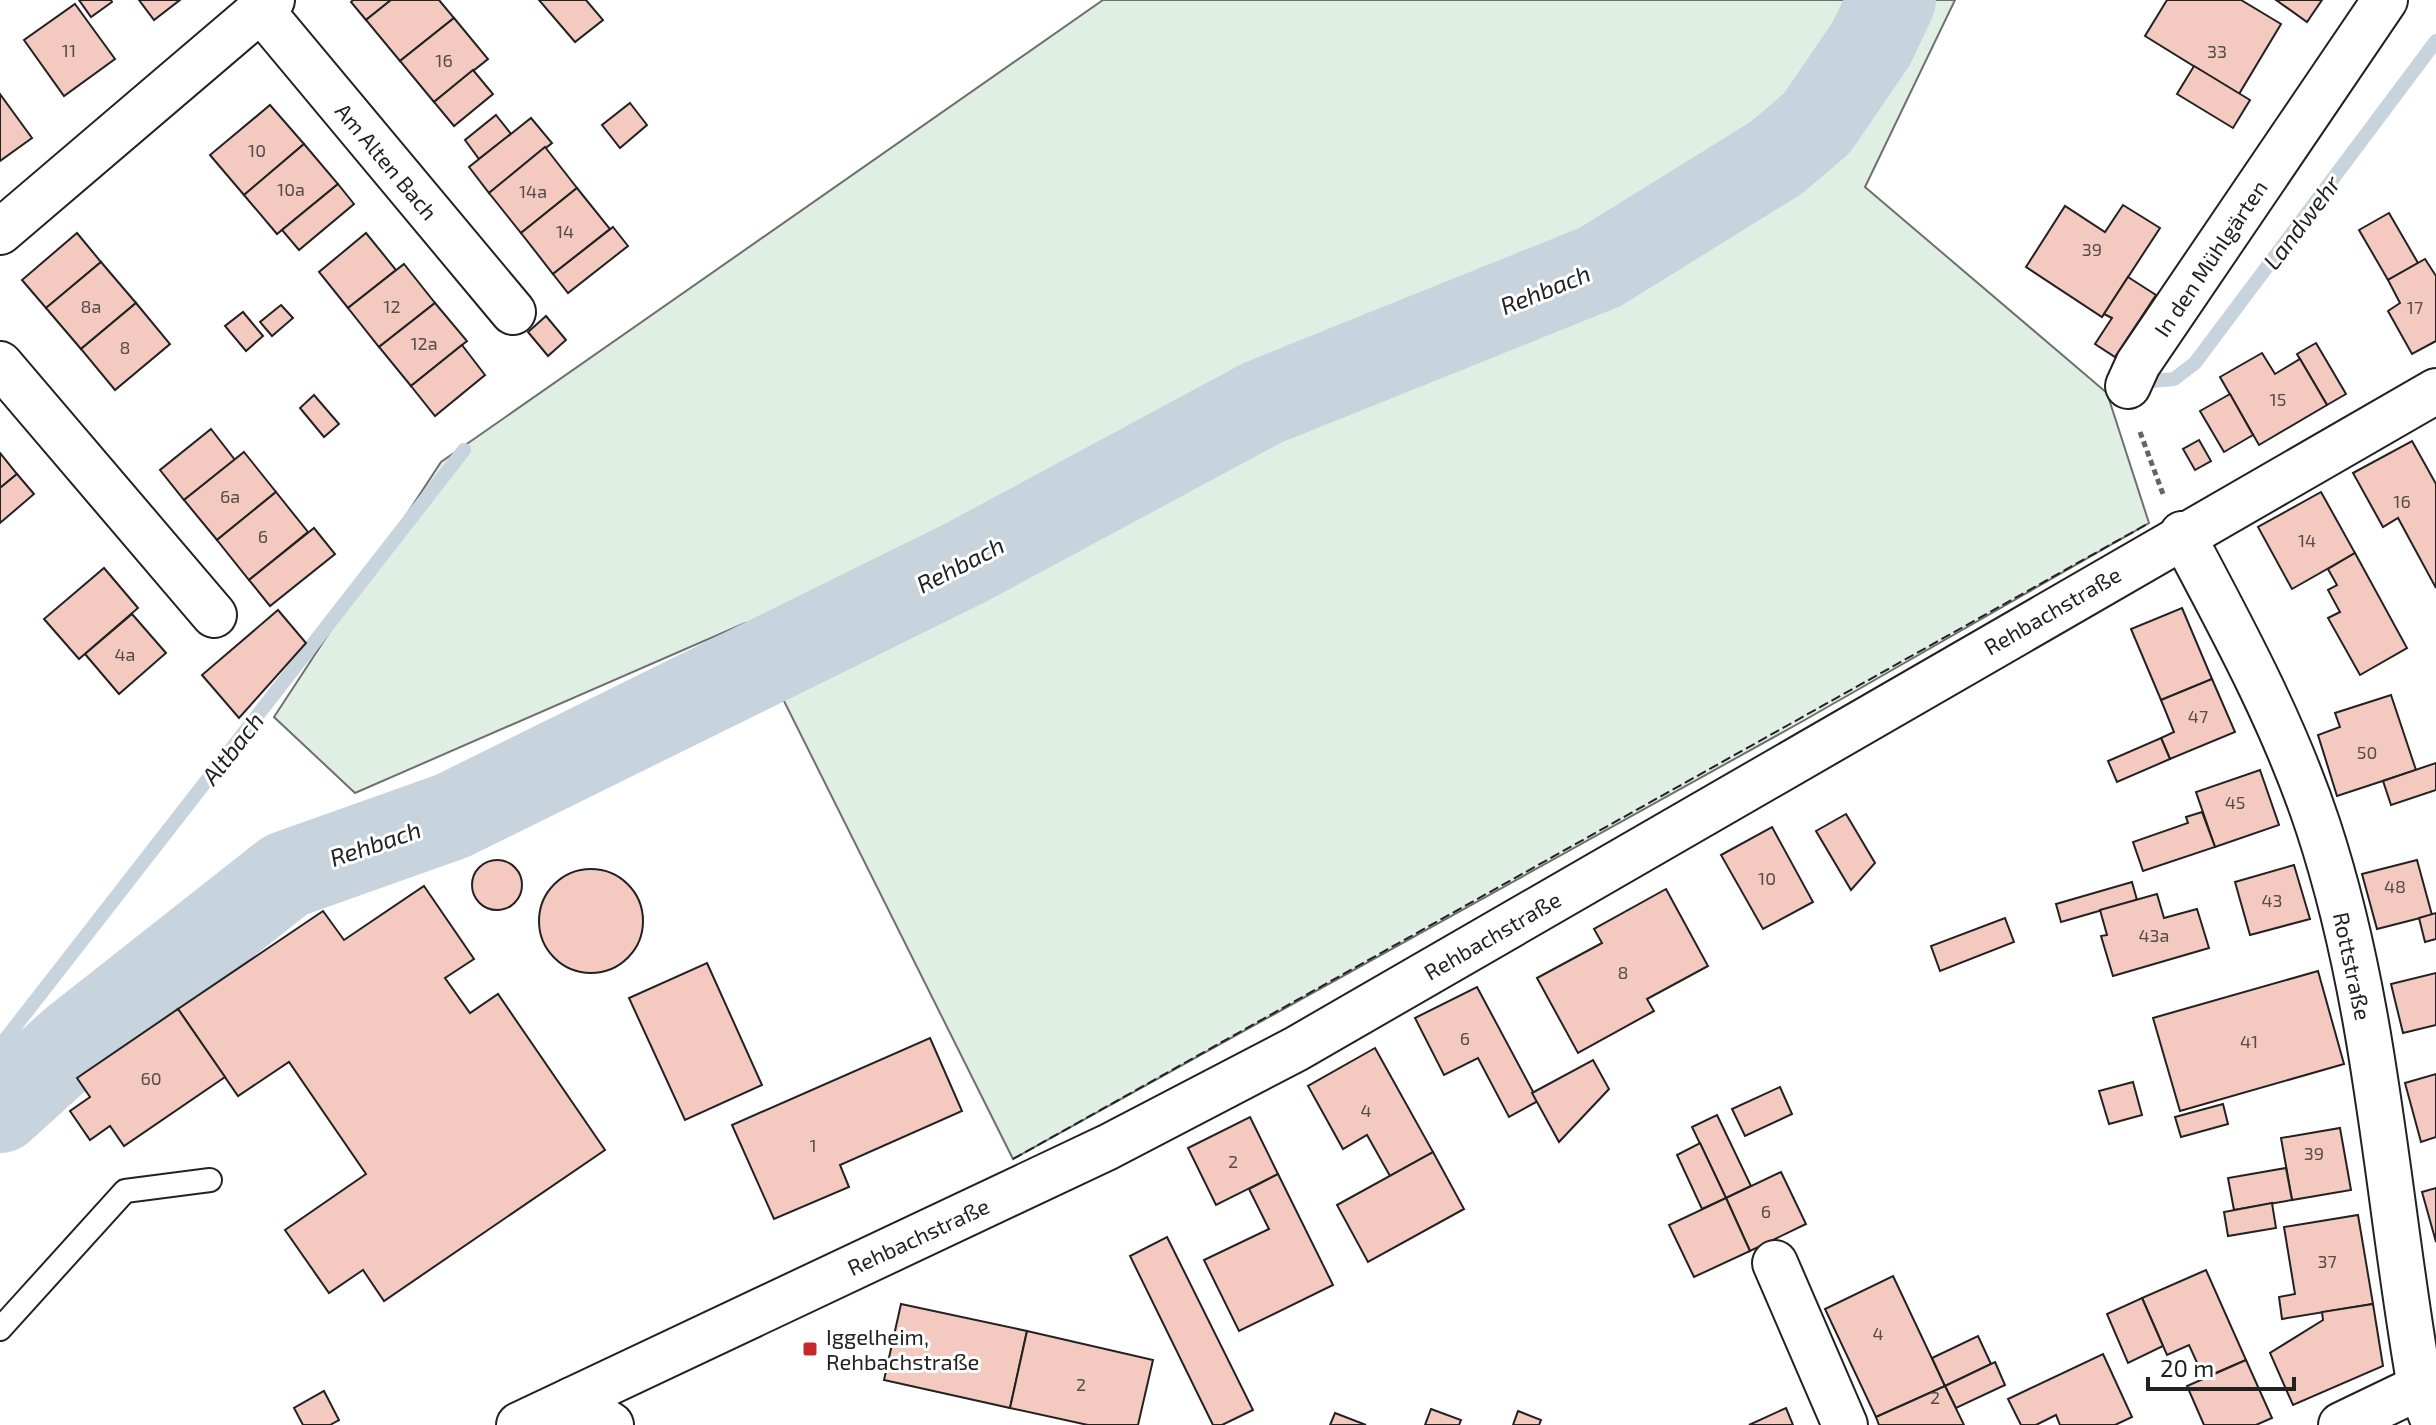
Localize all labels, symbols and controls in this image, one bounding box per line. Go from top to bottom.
house number: 11 [62,39,76,61]
house number: 33 [2207,40,2227,62]
house number: 16 [435,49,453,71]
street label: Am Alten Bach [331,97,443,225]
house number: 10 [248,139,266,161]
water label: Landwehr [2256,169,2346,275]
street label: In den Mühlgärten [2148,175,2272,341]
house number: 10a [277,178,305,200]
house number: 14a [519,180,547,202]
house number: 14 [556,220,574,242]
house number: 39 [2082,238,2102,260]
water label: Rehbach [1496,258,1594,320]
house number: 8a [81,295,101,317]
house number: 12 [383,295,401,317]
house number: 17 [2407,296,2423,318]
house number: 12a [410,332,438,354]
house number: 8 [120,336,130,358]
house number: 15 [2270,388,2286,410]
house number: 6a [220,485,240,507]
house number: 16 [2393,490,2411,512]
house number: 6 [258,525,268,547]
house number: 14 [2298,529,2316,551]
water label: Rehbach [911,530,1009,598]
street label: Rehbachstraße [1979,560,2125,660]
house number: 4a [115,643,135,665]
house number: 47 [2188,705,2208,727]
water label: Altbach [194,706,269,791]
house number: 50 [2357,741,2377,763]
house number: 45 [2225,791,2245,813]
water label: Rehbach [326,814,424,872]
house number: 10 [1758,867,1776,889]
house number: 48 [2384,875,2406,897]
street label: Rehbachstraße [1419,885,1565,985]
house number: 43 [2261,889,2283,911]
street label: Rottstraße [2329,910,2377,1022]
house number: 43a [2139,924,2169,946]
house number: 8 [1618,961,1628,983]
house number: 6 [1460,1027,1470,1049]
house number: 41 [2240,1030,2258,1052]
house number: 60 [140,1067,162,1089]
house number: 4 [1360,1099,1372,1121]
house number: 1 [809,1134,817,1156]
house number: 39 [2304,1142,2324,1164]
house number: 2 [1228,1150,1238,1172]
street label: Rehbachstraße [843,1192,993,1280]
house number: 6 [1761,1200,1771,1222]
house number: 37 [2317,1250,2337,1272]
house number: 4 [1872,1322,1884,1344]
place label: Iggelheim, Rehbachstraße [826,1323,979,1374]
marker: Iggelheim, Rehbachstraße [801,1340,819,1358]
scale bar [2148,1341,2294,1391]
text: 20 m [2160,1353,2214,1382]
house number: 2 [1076,1373,1086,1395]
house number: 2 [1930,1386,1940,1408]

